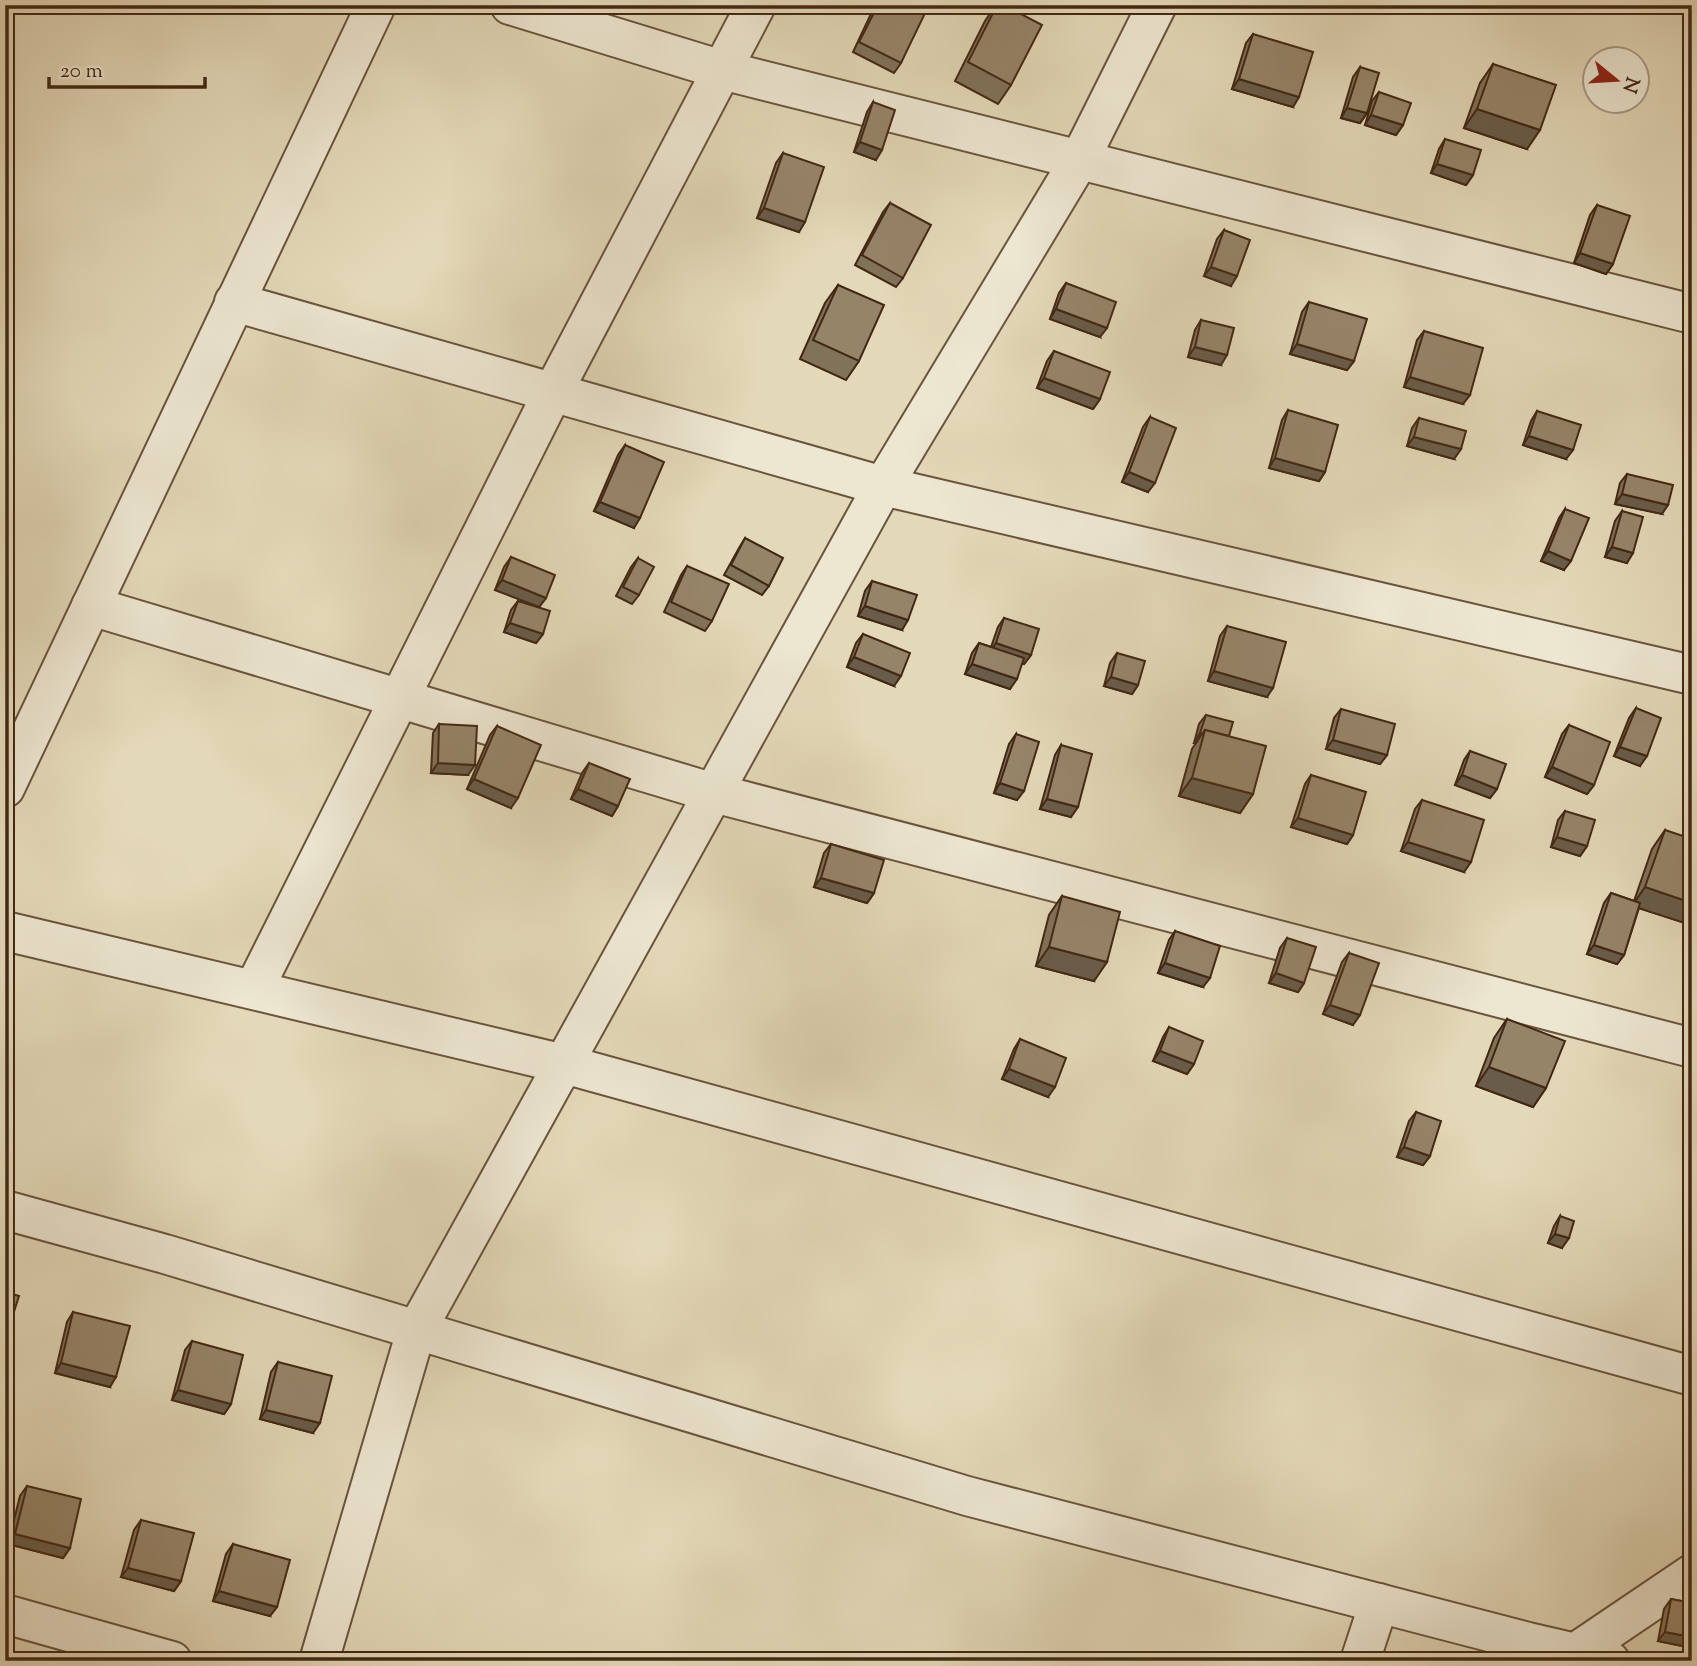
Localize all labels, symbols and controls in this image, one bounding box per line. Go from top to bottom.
scale bar [49,46,205,90]
north arrow [1582,46,1652,116]
text: 20 m [60,57,103,87]
text: N [1615,73,1645,96]

